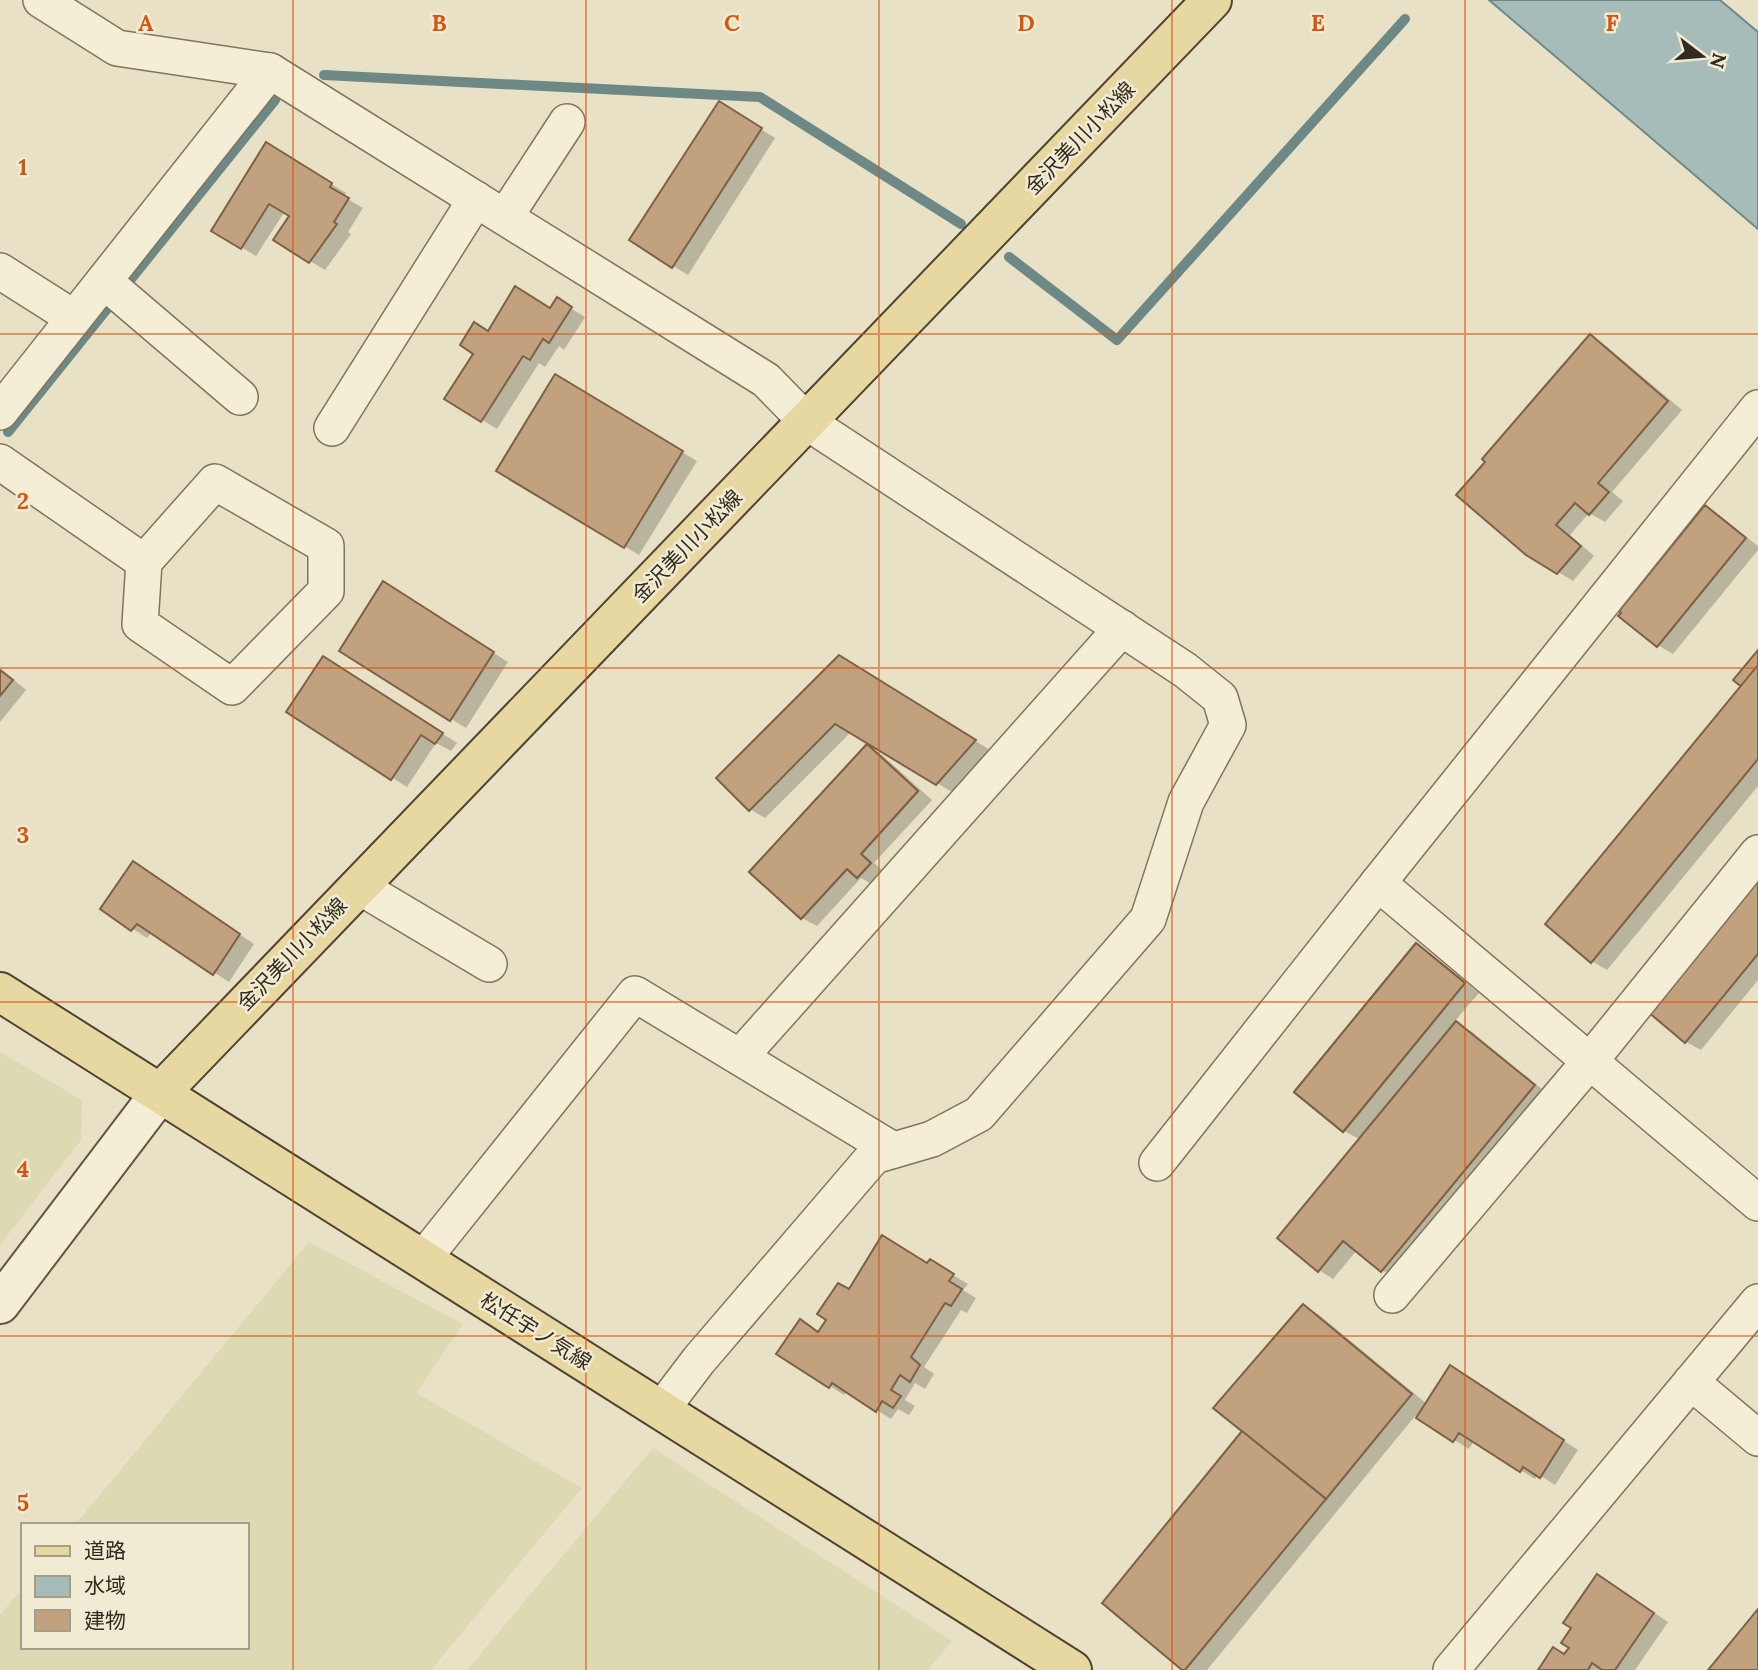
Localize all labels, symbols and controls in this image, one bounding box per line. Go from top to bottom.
text: A [138,8,154,37]
text: B [431,8,447,37]
text: C [724,8,740,37]
text: D [1017,8,1035,37]
text: E [1311,8,1325,37]
text: F [1605,8,1619,37]
north arrow [1667,21,1737,91]
text: N [1705,50,1732,71]
street label: 金沢美川小松線 [1019,76,1141,200]
text: 1 [18,152,28,181]
street label: 金沢美川小松線 [626,484,748,608]
text: 2 [17,486,29,515]
text: 3 [17,820,29,849]
street label: 金沢美川小松線 [231,892,353,1016]
text: 4 [17,1154,29,1183]
street label: 松任宇ノ気線 [475,1286,597,1376]
text: 5 [17,1488,29,1517]
legend [21,1523,248,1649]
text: 道路 [84,1537,126,1564]
text: 水域 [84,1572,126,1599]
text: 建物 [84,1607,126,1634]

